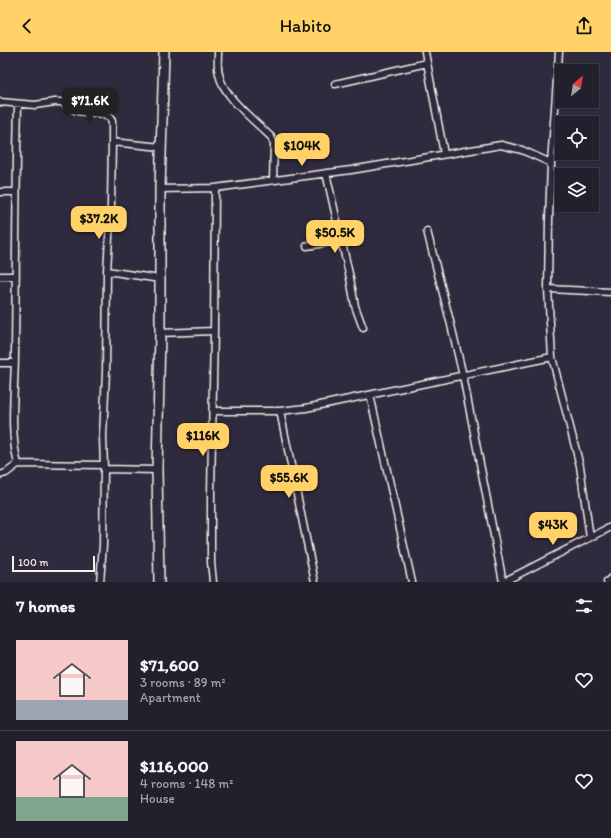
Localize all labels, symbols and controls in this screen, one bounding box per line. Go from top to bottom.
icon: back [16,15,38,37]
text: Habito [280,15,331,37]
icon: share [573,15,595,37]
north arrow [555,64,599,108]
map controls [555,64,599,212]
pin: $71.6K [57,88,123,122]
text: $71.6K [71,93,109,108]
button: locate [555,116,599,160]
pin: $104K [274,133,330,167]
text: $104K [284,138,320,153]
button: layers [555,168,599,212]
pin: $37.2K [66,206,132,240]
text: $37.2K [80,211,118,226]
pin: $50.5K [302,220,368,254]
text: $50.5K [315,225,355,240]
pin: $116K [175,423,231,457]
text: $116K [186,428,220,443]
pin: $55.6K [256,465,322,499]
text: $55.6K [270,470,308,485]
pin: $43K [529,512,577,546]
text: $43K [538,517,568,532]
scale bar [12,554,95,573]
text: 100 m [18,556,48,569]
icon: filters [573,595,595,617]
text: 7 homes [16,596,76,616]
text: $71,600 [140,655,199,675]
icon: home [48,656,96,704]
icon: heart [573,669,595,691]
text: 3 rooms · 89 m² [140,675,226,690]
text: Apartment [140,690,201,705]
text: $116,000 [140,756,209,776]
icon: home [48,757,96,805]
icon: heart [573,770,595,792]
text: 4 rooms · 148 m² [140,776,233,791]
text: House [140,791,175,806]

